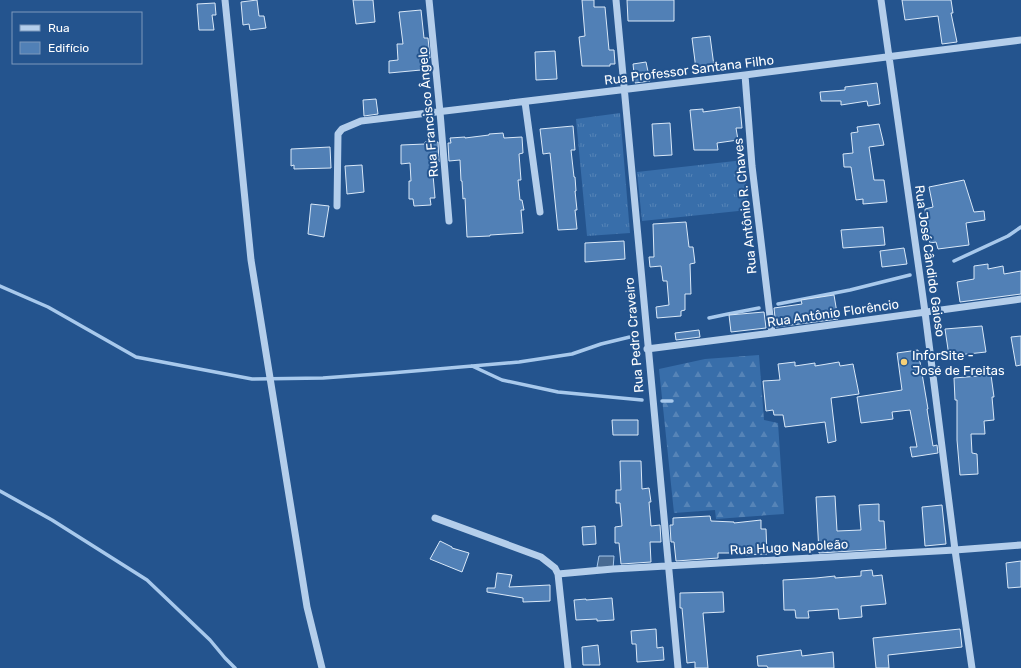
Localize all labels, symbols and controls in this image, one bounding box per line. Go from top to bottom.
legend [12,12,142,64]
text: Rua [48,21,70,35]
text: Edifício [48,41,89,55]
street label: Rua Francisco Ângelo [415,46,442,178]
street label: Rua Professor Santana Filho [603,52,775,88]
street label: Rua Antônio R. Chaves [730,137,760,275]
street label: Rua José Cândido Gaioso [912,184,948,338]
street label: Rua Pedro Craveiro [621,277,647,393]
street label: Rua Antônio Florêncio [766,296,900,330]
place label: InforSite - José de Freitas [912,348,1005,378]
marker: InforSite - José de Freitas [899,357,909,367]
street label: Rua Hugo Napoleão [729,536,849,559]

